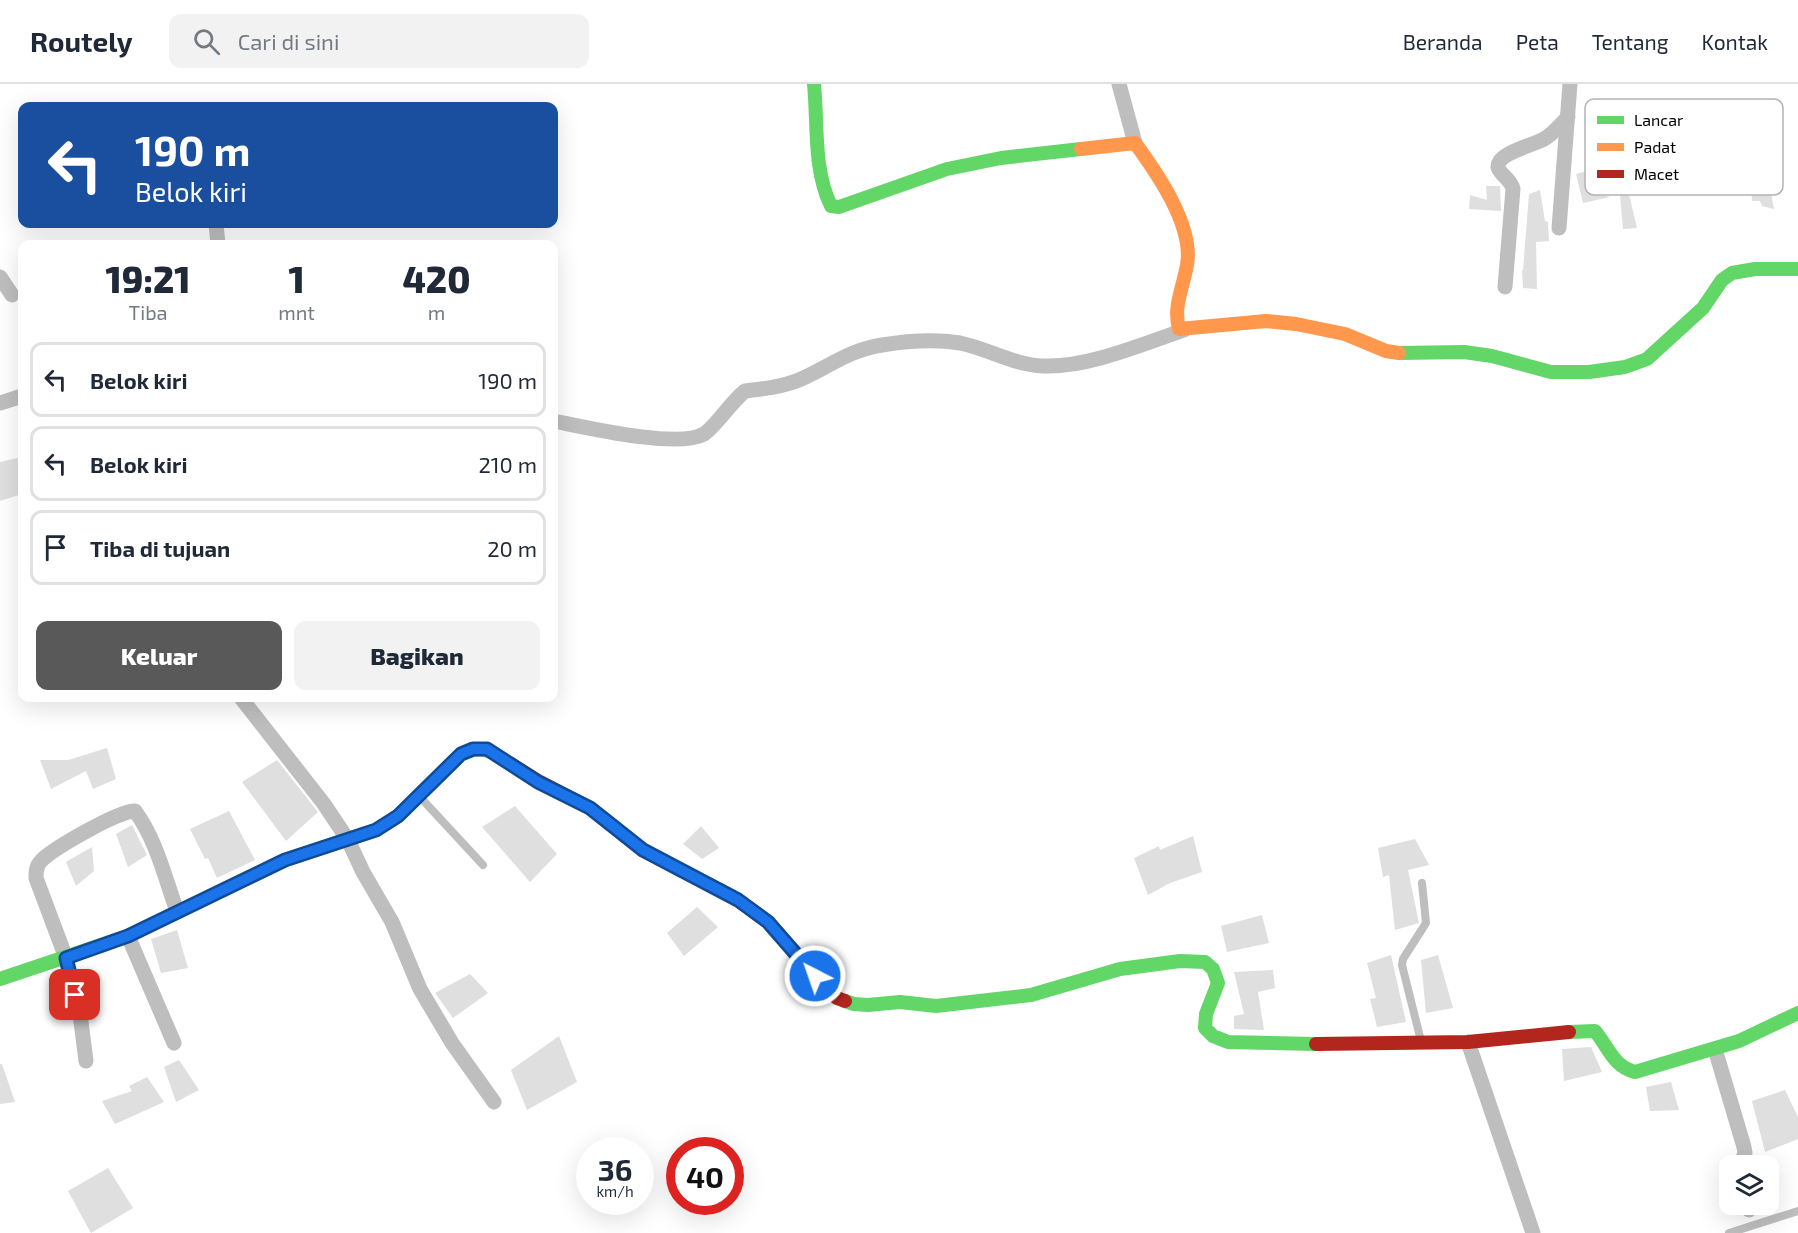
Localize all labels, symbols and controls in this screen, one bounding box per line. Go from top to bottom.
search box [169,14,589,68]
text: Routely [30,24,133,58]
icon: search [190,25,223,58]
text: Cari di sini [238,28,339,54]
text: Beranda [1403,29,1483,54]
text: Peta [1516,29,1559,54]
text: Tentang [1592,29,1669,54]
text: Kontak [1702,29,1768,54]
legend [1585,99,1783,195]
text: Lancar [1634,110,1684,129]
text: 190 m [135,124,251,174]
icon: left [36,126,114,204]
text: Padat [1634,137,1676,156]
text: Macet [1634,164,1679,183]
text: Belok kiri [135,175,247,207]
text: 19:21 [106,257,191,300]
text: 1 [288,257,305,300]
text: 420 [403,257,470,300]
text: Tiba [129,300,168,324]
text: mnt [278,300,315,324]
text: m [428,300,445,324]
icon: left [39,363,72,396]
text: Belok kiri [90,367,187,393]
text: 190 m [478,367,537,393]
icon: left [39,447,72,480]
text: Belok kiri [90,451,187,477]
text: 210 m [478,451,537,477]
icon: arrive [39,531,72,564]
text: Tiba di tujuan [90,535,230,561]
text: 20 m [487,535,537,561]
button: Keluar [36,621,282,690]
button: Bagikan [294,621,540,690]
position arrow [783,944,847,1008]
pin [49,969,100,1020]
icon: arrive [58,978,91,1011]
speed limit sign: 40 [666,1137,744,1215]
text: 36 [598,1151,632,1187]
map controls [1719,1155,1779,1215]
button: layers [1719,1155,1779,1215]
text: km/h [596,1182,634,1200]

